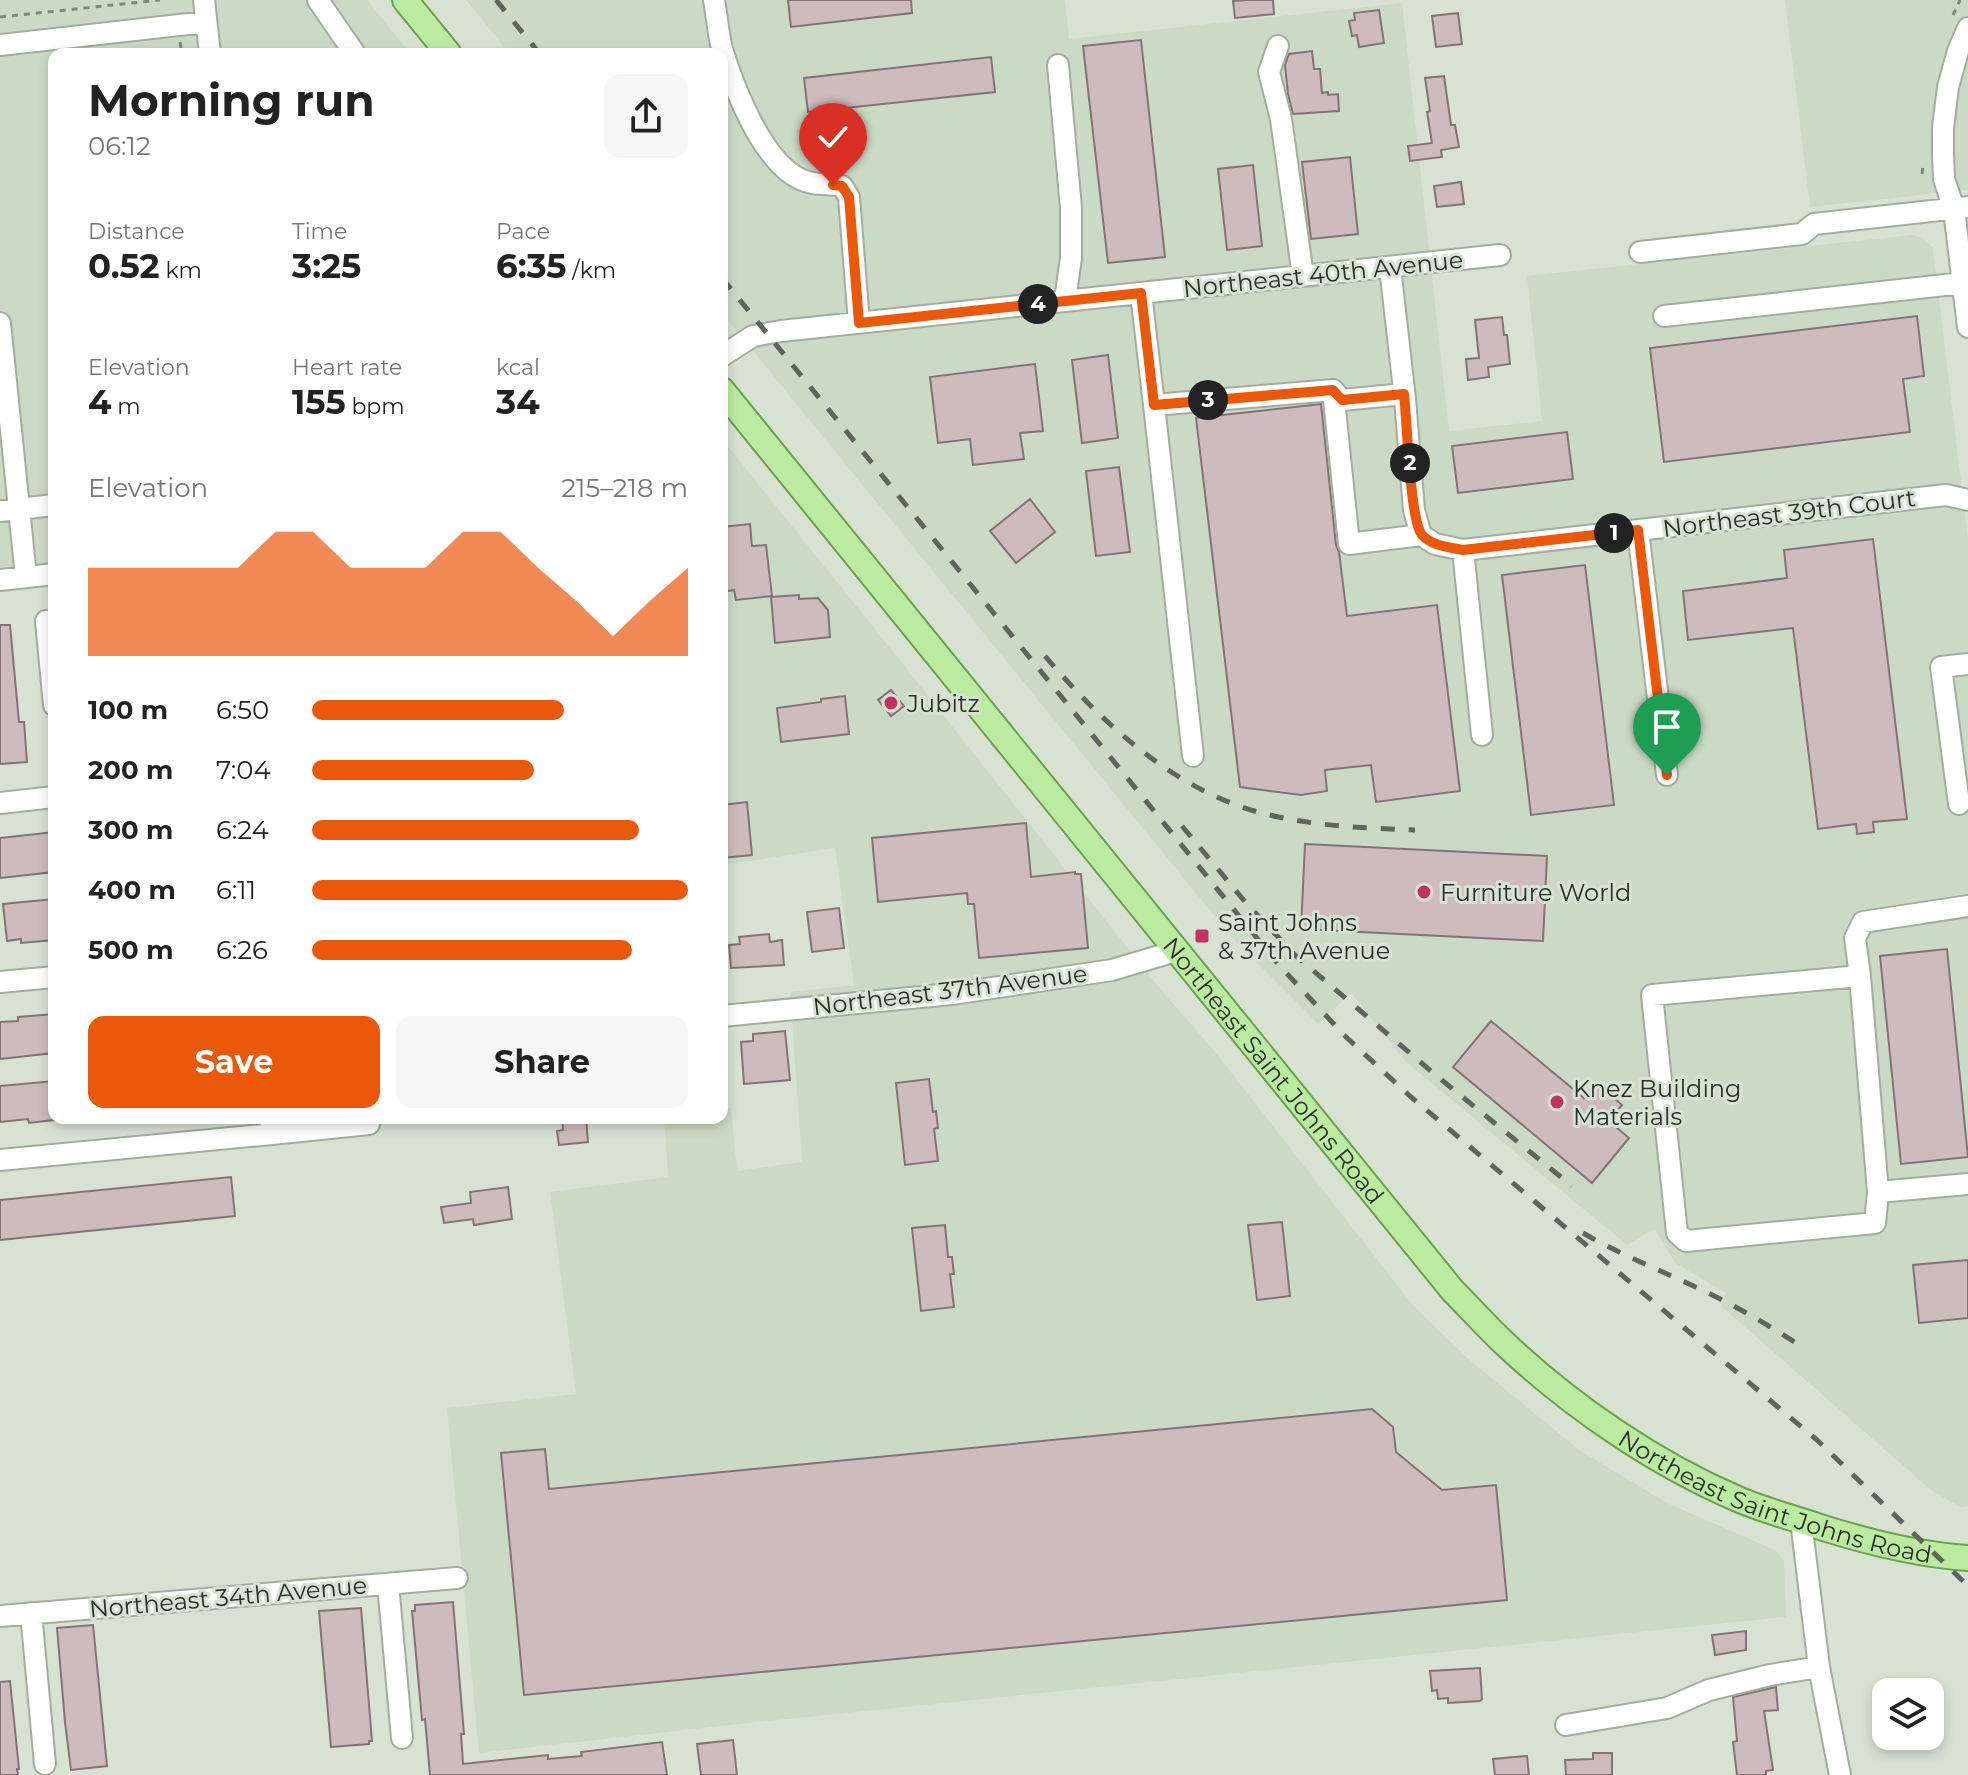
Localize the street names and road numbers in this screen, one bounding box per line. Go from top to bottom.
street label: Northeast 40th Avenue [1182,245,1464,303]
street label: Northeast 39th Court [1661,483,1917,543]
street label: Northeast Saint Johns Road [1157,931,1391,1209]
street label: Northeast 37th Avenue [811,959,1089,1021]
street label: Northeast Saint Johns Road [1613,1423,1934,1569]
street label: Northeast 34th Avenue [88,1570,368,1624]

